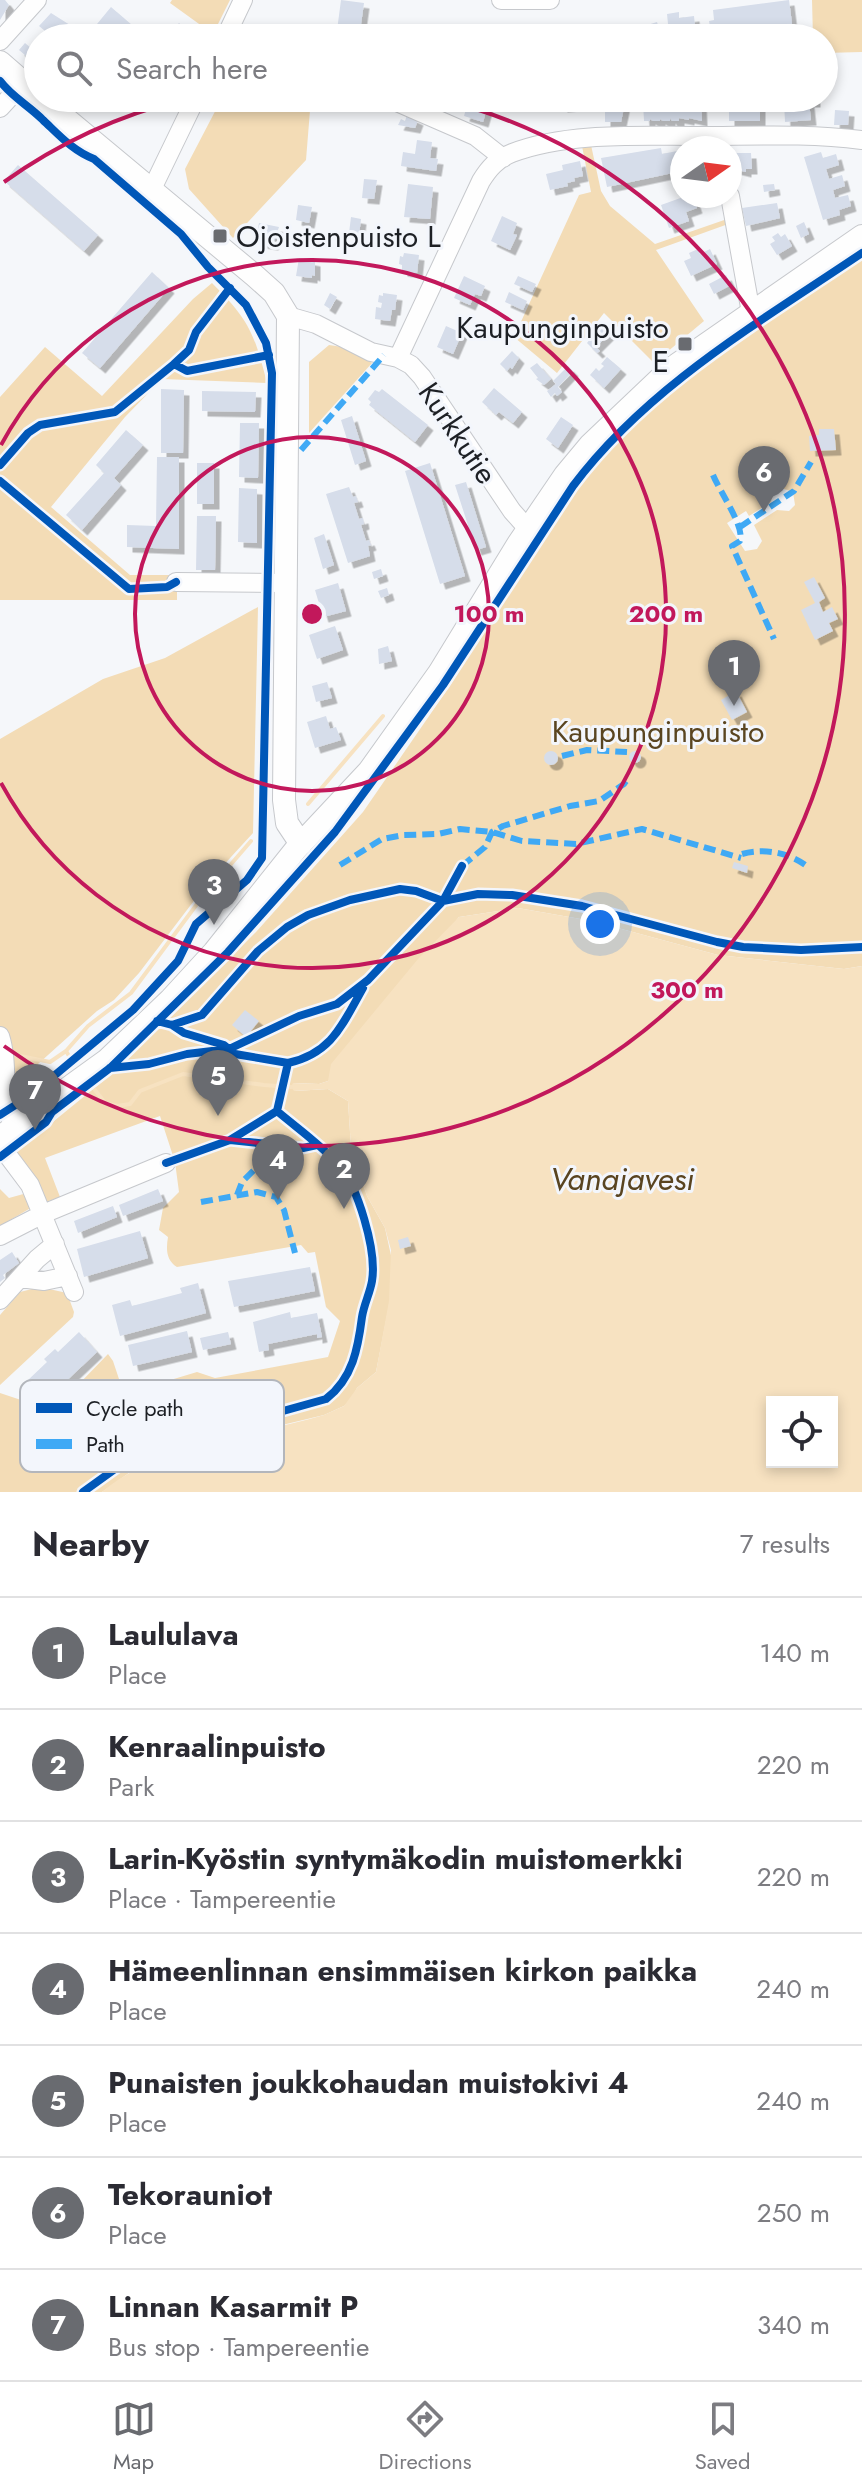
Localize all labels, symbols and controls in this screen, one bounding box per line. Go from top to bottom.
search box [24,24,838,112]
icon: search [52,46,96,90]
text: Search here [116,47,268,90]
north arrow [670,136,742,208]
place label: Ojoistenpuisto L [236,215,441,258]
marker: Ojoistenpuisto L [211,227,229,245]
place label: Kaupunginpuisto E [456,306,669,383]
marker: Kaupunginpuisto E [676,335,694,353]
street label: Kurkkutie [408,374,508,492]
pin: 6 [738,446,790,512]
text: 100 m [454,596,524,631]
text: 200 m [629,596,703,631]
centre of rings [298,600,326,628]
pin: 1 [708,640,760,706]
park label: Kaupunginpuisto [552,710,764,753]
pin: 3 [188,859,240,925]
your location [580,904,620,944]
text: 300 m [650,972,724,1007]
pin: 5 [192,1050,244,1116]
pin: 7 [9,1064,61,1130]
pin: 4 [252,1134,304,1200]
pin: 2 [318,1143,370,1209]
water label: Vanajavesi [550,1156,695,1202]
legend [20,1380,284,1472]
text: Cycle path [86,1392,184,1424]
map controls [766,1396,838,1468]
button: locate [766,1396,838,1468]
text: Path [86,1428,125,1460]
text: Nearby [32,1520,149,1569]
text: 7 results [740,1525,830,1563]
text: Laululava [108,1613,239,1656]
text: 1 [51,1634,65,1672]
text: 140 m [759,1634,830,1672]
text: Place [108,1656,167,1694]
text: Kenraalinpuisto [108,1725,326,1768]
text: 2 [49,1746,67,1784]
text: 220 m [757,1746,830,1784]
text: Park [108,1768,154,1806]
text: Larin-Kyöstin syntymäkodin muistomerkki [108,1837,683,1880]
text: 3 [50,1858,66,1896]
text: 220 m [757,1858,830,1896]
text: Place · Tampereentie [108,1880,336,1918]
text: Hämeenlinnan ensimmäisen kirkon paikka [108,1949,697,1992]
text: 4 [49,1970,67,2008]
text: 240 m [756,1970,830,2008]
text: Place [108,1992,167,2030]
text: Punaisten joukkohaudan muistokivi 4 [108,2061,629,2104]
text: 5 [50,2082,66,2120]
text: 240 m [756,2082,830,2120]
text: Place [108,2104,167,2142]
text: Tekorauniot [108,2173,272,2216]
text: 6 [49,2194,67,2232]
text: 250 m [757,2194,830,2232]
text: Place [108,2216,167,2254]
text: Linnan Kasarmit P [108,2285,358,2328]
text: 7 [50,2306,66,2344]
text: 340 m [757,2306,830,2344]
text: Bus stop · Tampereentie [108,2328,369,2366]
tab: Map [112,2397,156,2477]
tab: Directions [379,2397,472,2477]
tab: Saved [695,2397,750,2477]

